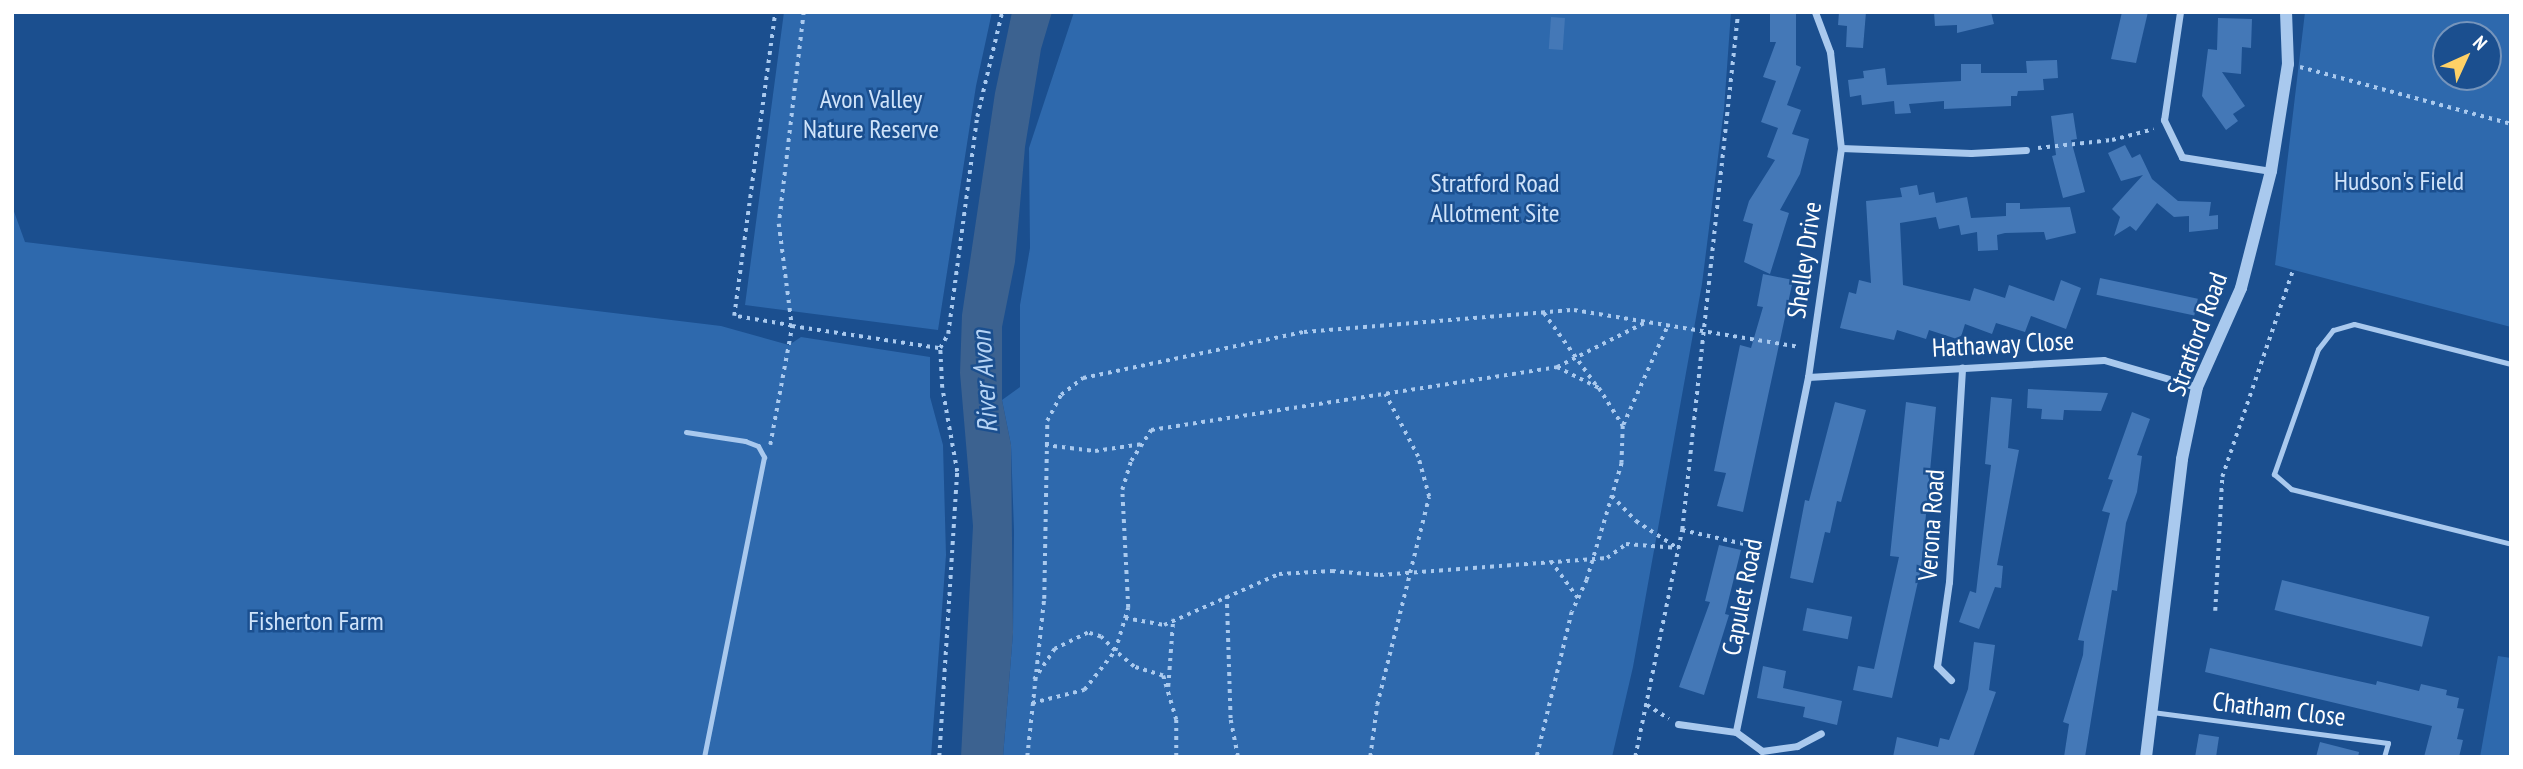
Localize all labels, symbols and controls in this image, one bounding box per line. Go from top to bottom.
north arrow [2432,21,2502,91]
text: N [2468,30,2493,55]
park label: Avon Valley Nature Reserve [803,83,939,144]
park label: Hudson's Field [2334,165,2464,197]
park label: Stratford Road Allotment Site [1431,167,1559,228]
street label: Shelley Drive [1780,199,1828,321]
street label: Stratford Road [2160,268,2234,400]
street label: Hathaway Close [1931,325,2075,363]
water label: River Avon [964,329,1004,435]
street label: Verona Road [1912,468,1950,582]
street label: Capulet Road [1715,536,1769,658]
park label: Fisherton Farm [248,605,384,637]
street label: Chatham Close [2211,685,2347,733]

